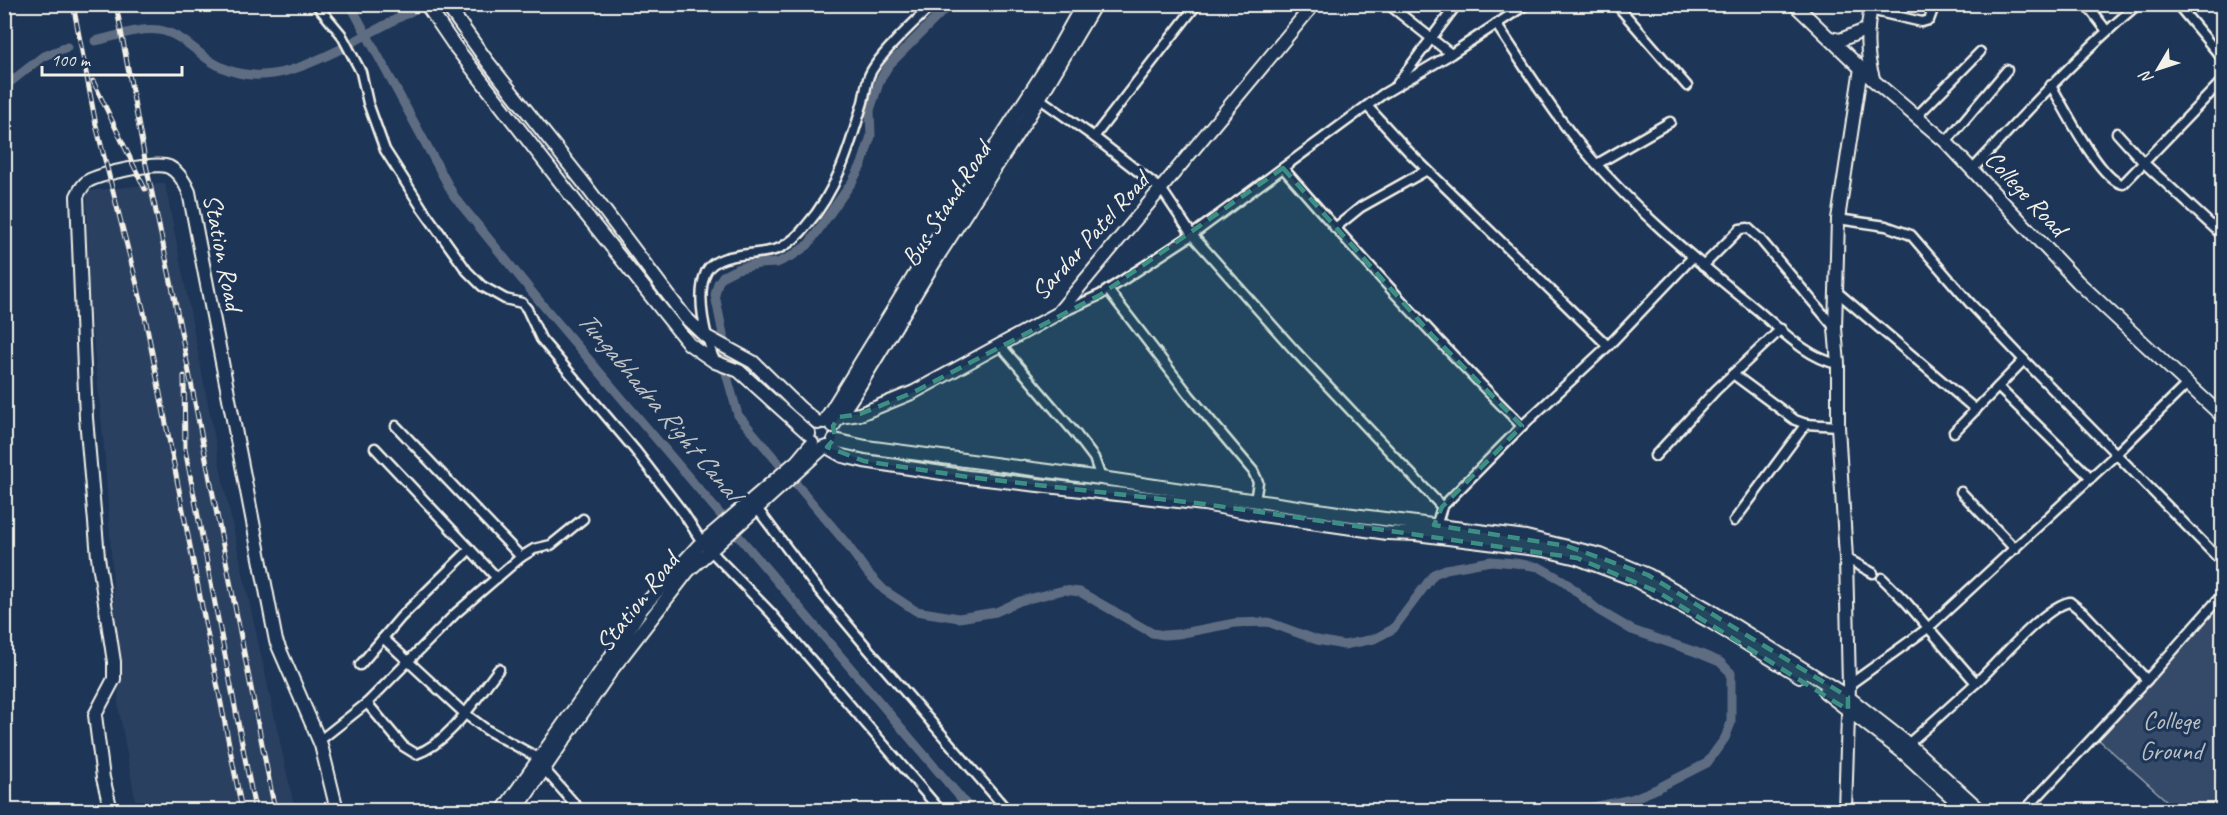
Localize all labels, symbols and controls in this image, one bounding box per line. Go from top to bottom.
scale bar [42,39,182,77]
north arrow [2128,39,2188,99]
text: 100 m [51,49,92,71]
text: N [2134,65,2158,88]
street label: Bus Stand Road [894,132,1000,272]
street label: College Road [1978,143,2077,246]
street label: Sardar Patel Road [1024,162,1159,307]
street label: Station Road [196,191,251,316]
water label: Tungabhadra Right Canal [570,304,753,513]
street label: Station Road [588,543,688,658]
park label: College Ground [2140,704,2206,767]

